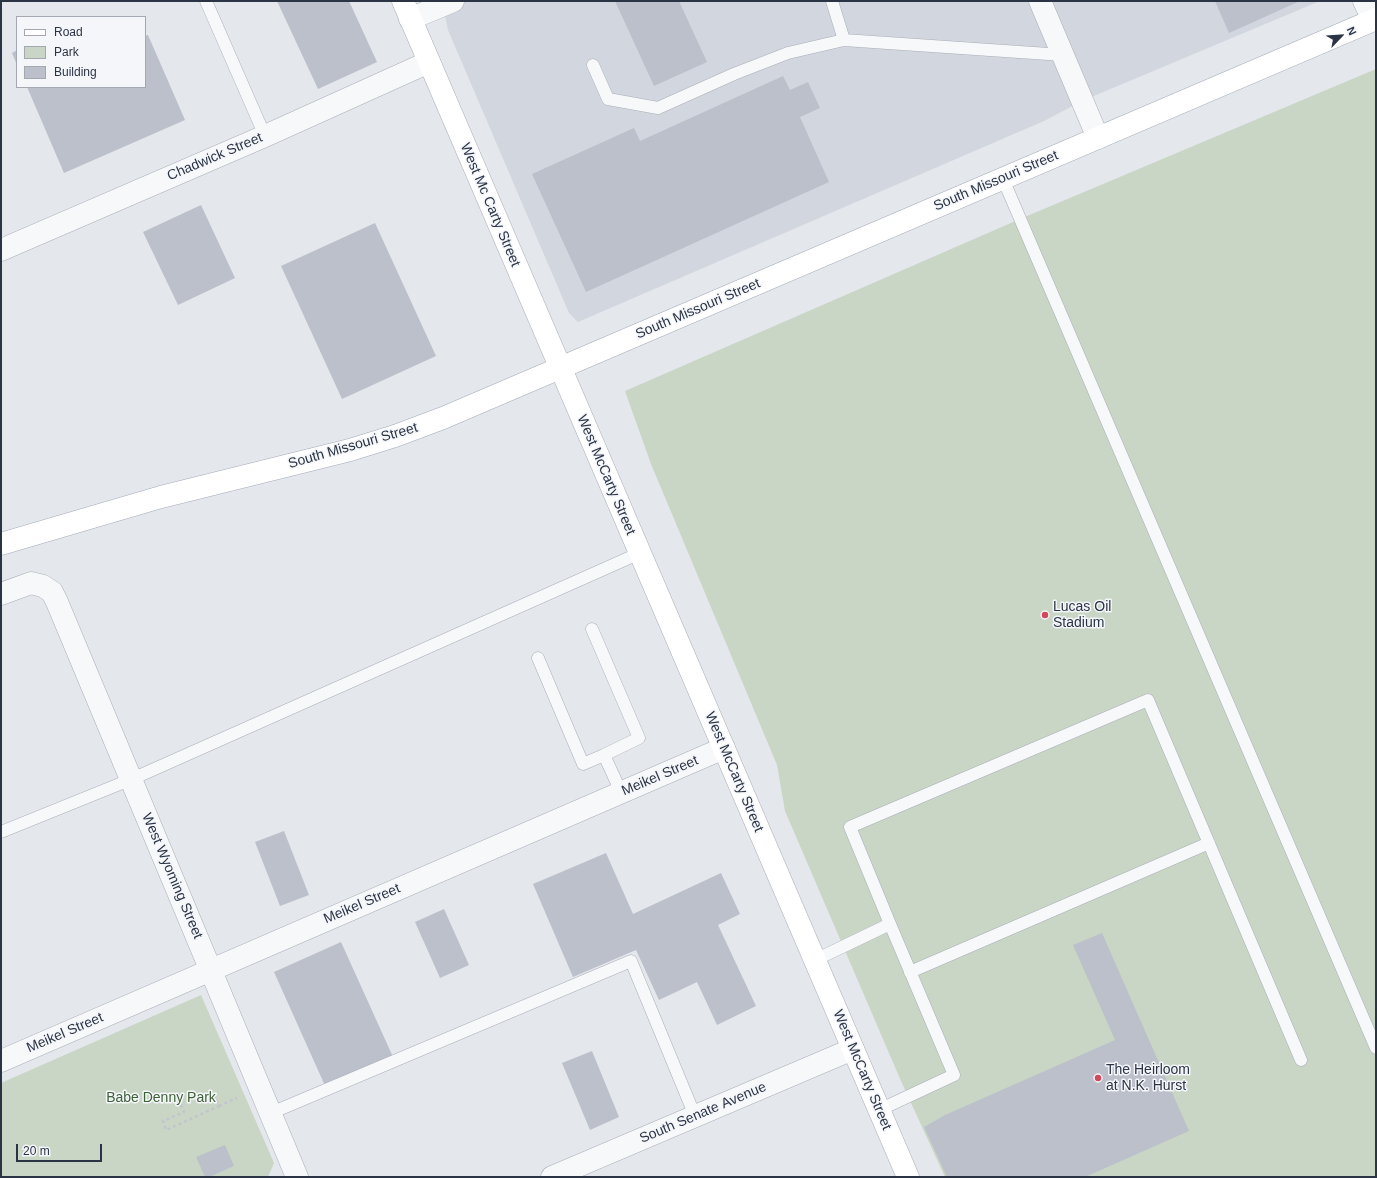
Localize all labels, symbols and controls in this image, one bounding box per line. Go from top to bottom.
legend [16,16,146,88]
north arrow [1321,16,1361,56]
text: Road [54,25,83,39]
text: N [1345,25,1359,37]
text: Park [54,45,79,59]
text: Building [54,65,97,79]
street label: Chadwick Street [165,129,265,185]
street label: West Mc Carty Street [456,141,524,269]
street label: South Missouri Street [931,147,1061,215]
street label: South Missouri Street [633,275,763,343]
street label: West McCarty Street [573,412,639,538]
street label: South Missouri Street [286,419,420,473]
place label: Lucas Oil Stadium [1053,599,1111,632]
marker: Lucas Oil Stadium [1040,610,1050,620]
street label: West McCarty Street [701,709,767,835]
street label: Meikel Street [619,752,701,800]
street label: West Wyoming Street [138,811,206,941]
street label: Meikel Street [321,880,403,928]
street label: West McCarty Street [829,1007,895,1133]
street label: Meikel Street [24,1009,106,1057]
place label: The Heirloom at N.K. Hurst [1106,1062,1190,1094]
marker: The Heirloom at N.K. Hurst [1093,1073,1103,1083]
street label: South Senate Avenue [637,1079,769,1147]
park label: Babe Denny Park [106,1090,216,1106]
scale bar [18,1136,104,1162]
text: 20 m [23,1144,50,1158]

